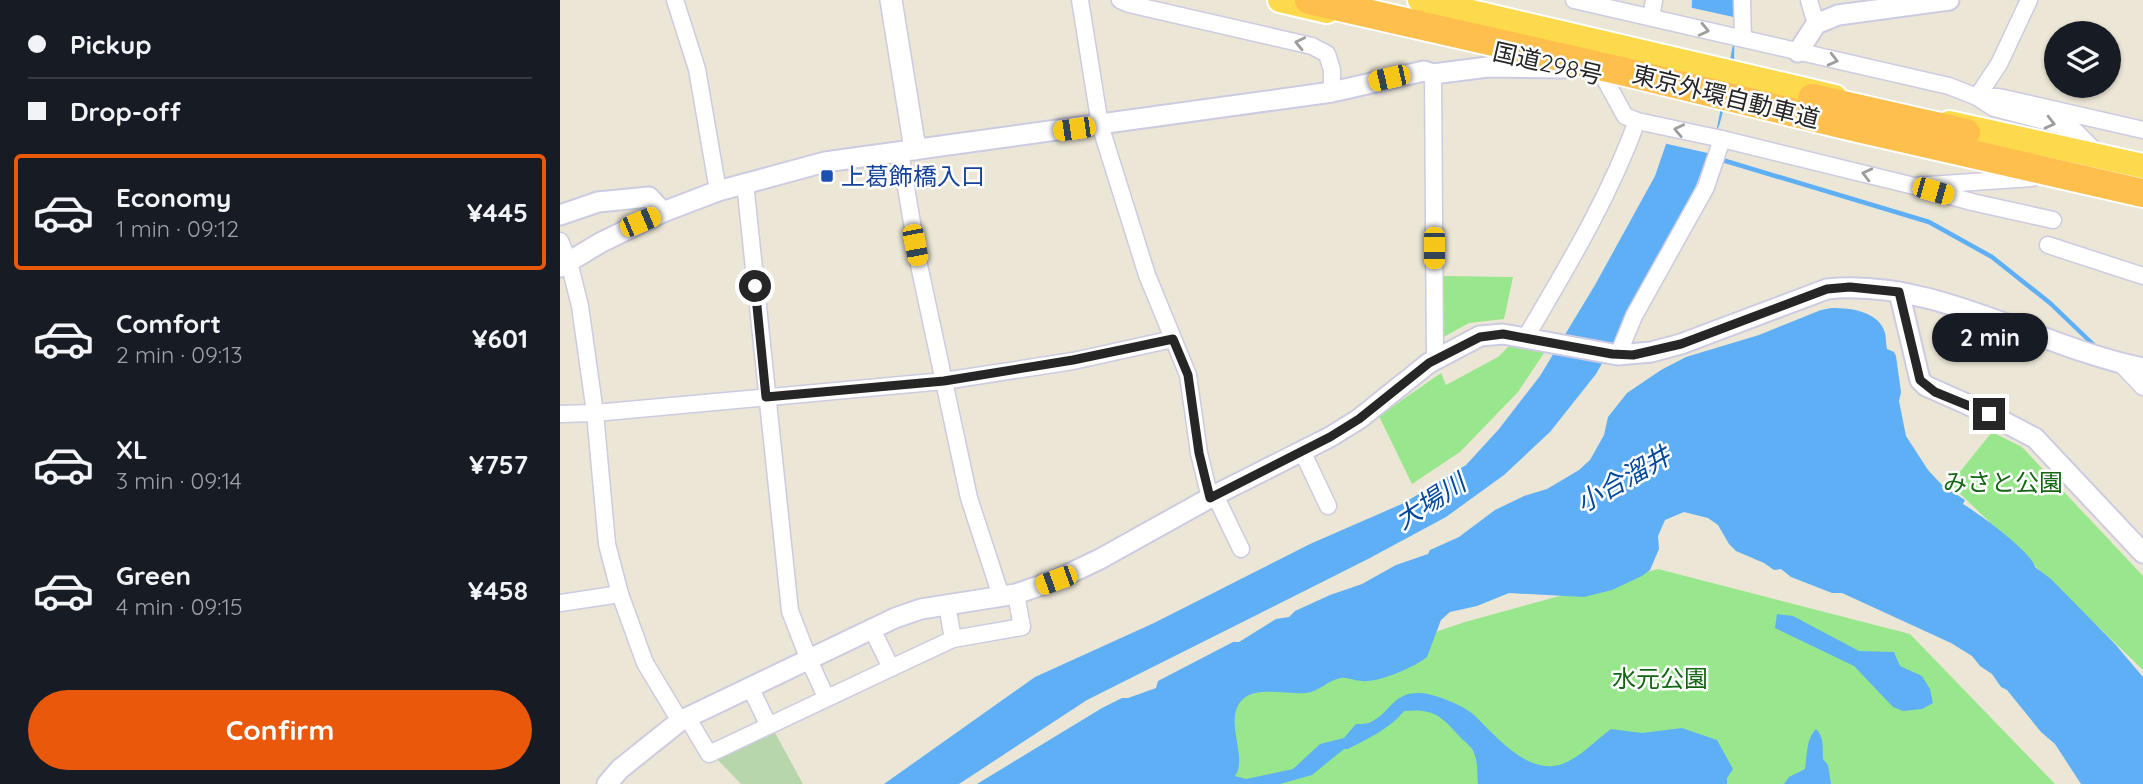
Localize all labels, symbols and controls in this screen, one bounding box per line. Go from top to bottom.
one-way arrow [1698,21,1710,36]
map controls [2044,21,2121,98]
button: layers [2044,21,2121,98]
text: Pickup [70,28,152,61]
street label: 国道298号 [1490,36,1606,90]
one-way arrow [1294,37,1306,52]
one-way arrow [1827,52,1839,66]
street label: 東京外環自動車道 [1629,58,1823,134]
car [1367,63,1412,93]
text: Drop-off [70,95,181,128]
one-way arrow [2044,115,2056,129]
car [1052,116,1097,142]
one-way arrow [1674,123,1686,138]
place label: 上葛飾橋入口 [841,161,985,191]
marker: 上葛飾橋入口 [819,168,835,184]
one-way arrow [1861,168,1873,182]
car [1910,175,1957,207]
icon: car [32,181,95,244]
text: Economy [116,181,231,214]
text: ¥445 [467,196,528,229]
car [617,204,664,240]
text: 1 min · 09:12 [116,214,239,243]
car [901,222,930,268]
car [1424,227,1445,269]
route start [739,270,771,302]
icon: car [32,307,95,370]
text: Comfort [116,307,221,340]
callout: 2 min [1931,312,2047,362]
text: ¥601 [472,322,528,355]
text: 2 min [1960,323,2020,352]
text: 2 min · 09:13 [116,340,243,369]
route end [1973,398,2005,430]
icon: car [32,433,95,496]
text: XL [116,433,148,466]
water label: 小合溜井 [1570,438,1678,519]
text: ¥757 [469,448,528,481]
water label: 大場川 [1388,464,1474,536]
text: 3 min · 09:14 [116,466,242,495]
park label: みさと公園 [1943,467,2063,497]
icon: car [32,559,95,622]
text: Green [116,559,191,592]
car [1033,563,1080,597]
text: ¥458 [468,574,528,607]
text: 4 min · 09:15 [116,592,243,621]
park label: 水元公園 [1612,663,1708,693]
button: Confirm [28,690,532,770]

